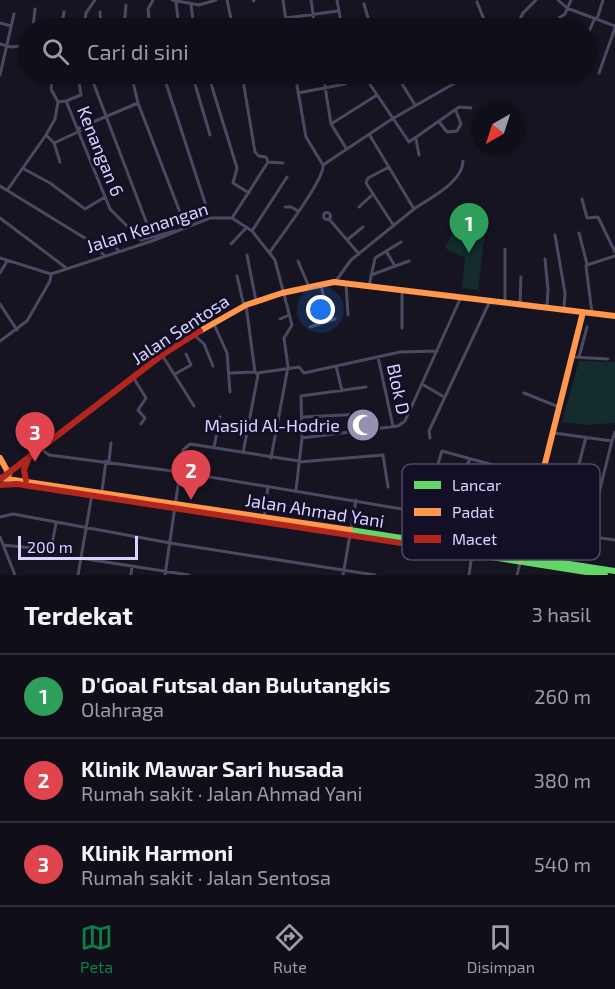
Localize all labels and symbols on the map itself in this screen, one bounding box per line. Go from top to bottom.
north arrow [471,102,525,156]
street label: Kenangan 6 [73,103,129,199]
street label: Jalan Kenangan [83,197,211,257]
pin: 1 [450,204,488,253]
street label: Jalan Sentosa [127,289,233,369]
your location [306,295,335,324]
street label: Blok D [383,361,415,417]
mosque icon: Masjid Al-Hodrie [345,407,381,443]
pin: 3 [15,412,54,462]
place label: Masjid Al-Hodrie [204,414,340,436]
pin: 2 [172,450,210,500]
legend [402,464,600,560]
text: Lancar [452,475,502,494]
street label: Jalan Ahmad Yani [244,488,386,532]
text: Padat [452,502,494,521]
text: Macet [452,529,497,548]
scale bar [18,533,138,560]

